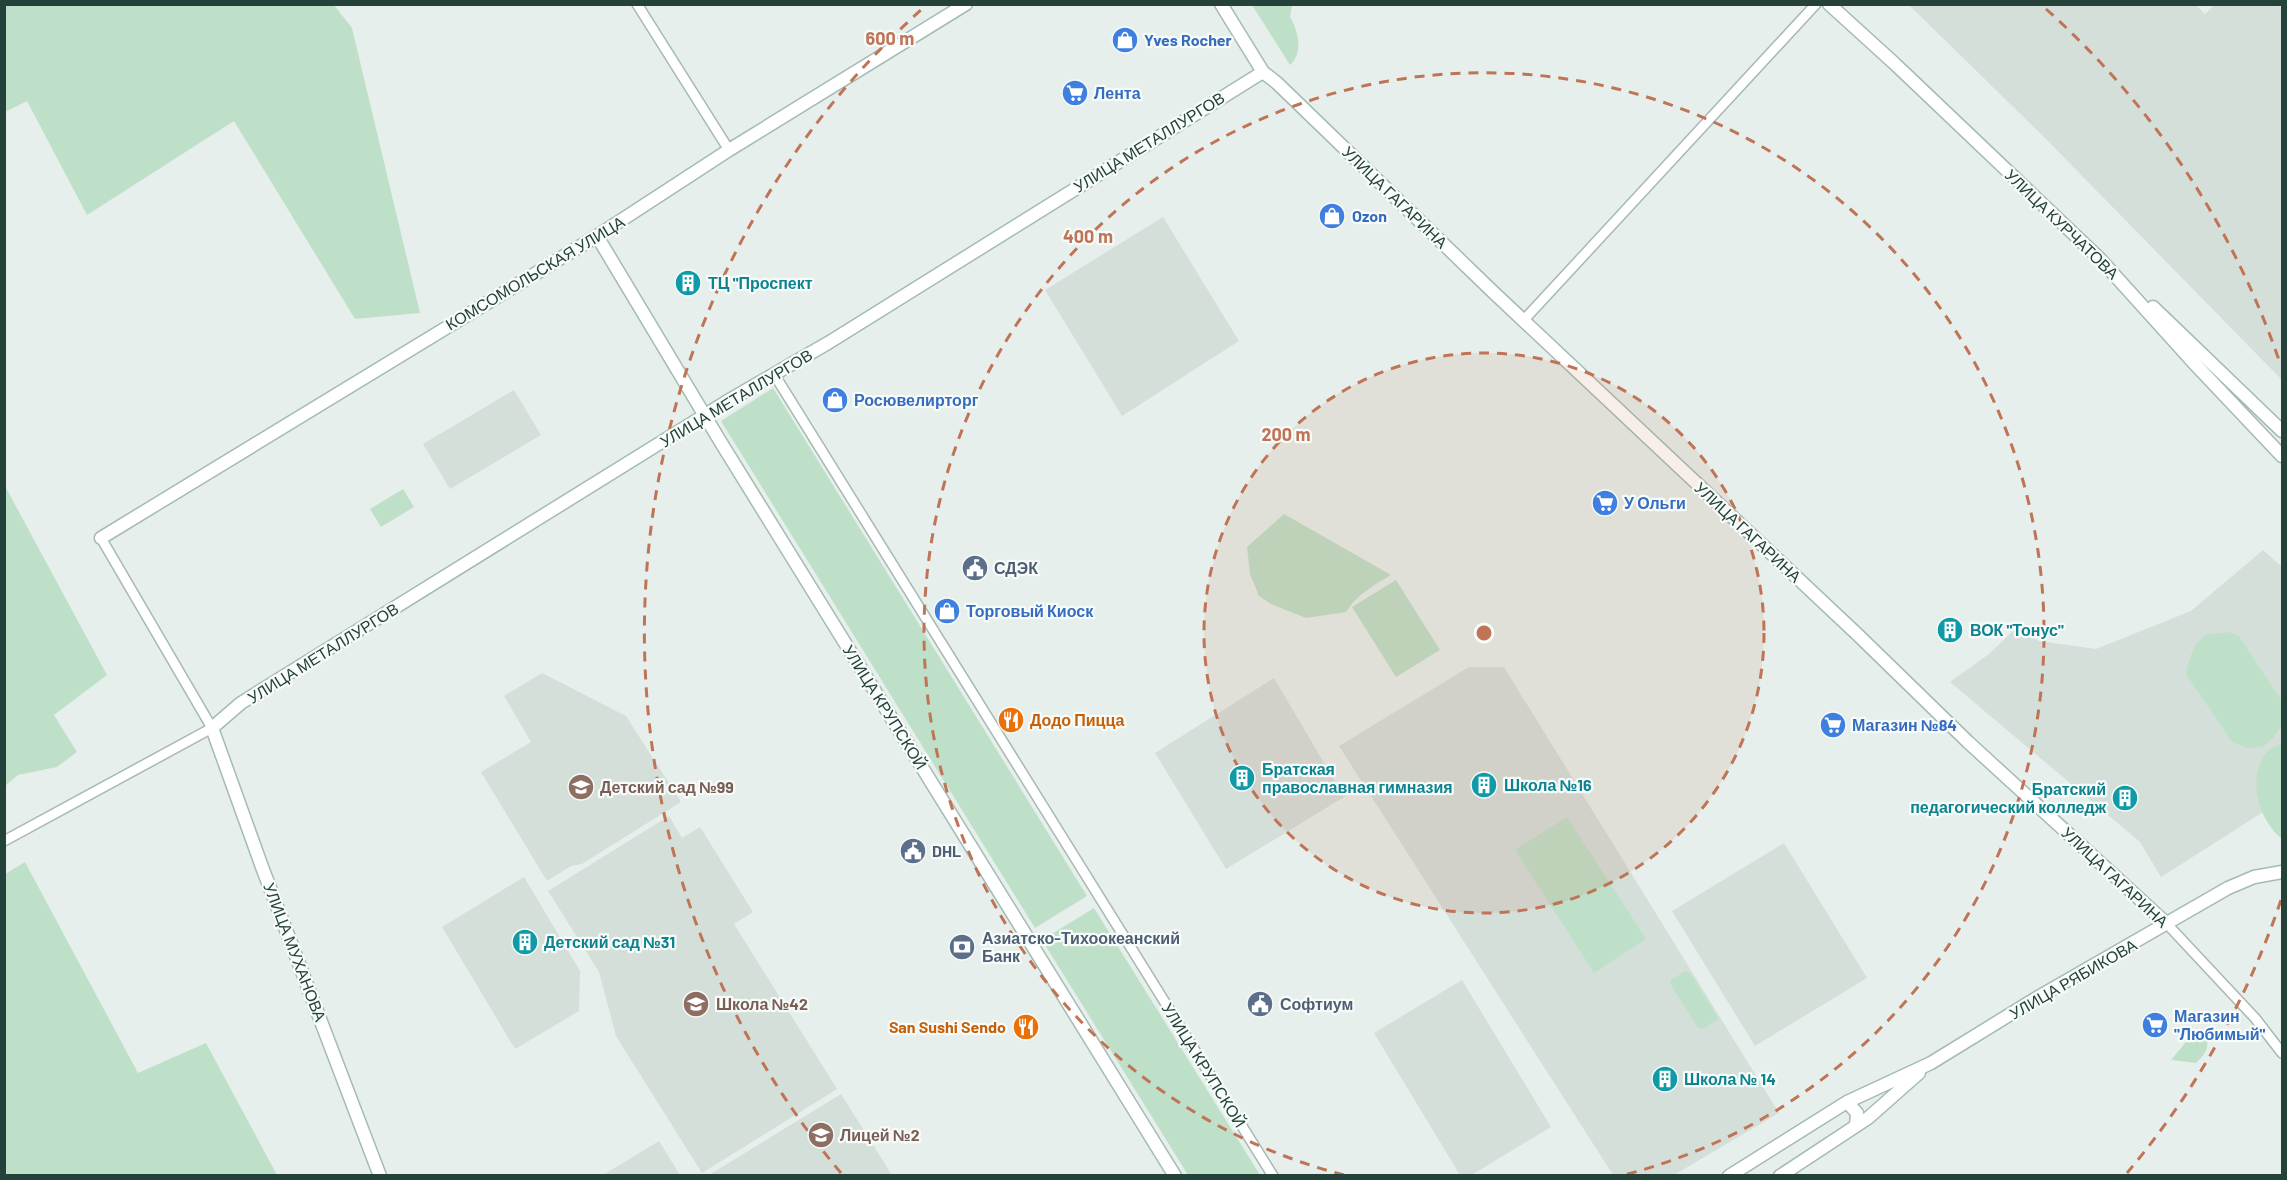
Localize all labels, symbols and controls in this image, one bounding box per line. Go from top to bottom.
shop icon: Yves Rocher [1110,25,1140,55]
text: 600 m [866,27,914,49]
place label: Yves Rocher [1144,30,1232,49]
supermarket icon: Лента [1060,78,1090,108]
place label: Лента [1094,83,1141,102]
street label: УЛИЦА МЕТАЛЛУРГОВ [1070,87,1228,196]
street label: УЛИЦА ГАГАРИНА [1339,142,1452,252]
street label: УЛИЦА КУРЧАТОВА [2002,165,2123,283]
shop icon: Ozon [1317,201,1347,231]
place label: Ozon [1352,206,1387,225]
street label: КОМСОМОЛЬСКАЯ УЛИЦА [442,211,628,334]
text: 400 m [1063,225,1113,247]
building icon: ТЦ "Проспект [673,268,703,298]
place label: ТЦ "Проспект [708,273,813,292]
street label: УЛИЦА МЕТАЛЛУРГОВ [656,345,815,451]
shop icon: Росювелирторг [820,385,850,415]
place label: Росювелирторг [854,390,979,409]
text: 200 m [1261,423,1311,445]
street label: УЛИЦА ГАГАРИНА [1691,478,1806,586]
supermarket icon: У Ольги [1590,488,1620,518]
place label: У Ольги [1624,493,1686,512]
public building icon: СДЭК [960,553,990,583]
place label: СДЭК [994,558,1038,577]
shop icon: Торговый Киоск [932,596,962,626]
street label: УЛИЦА МЕТАЛЛУРГОВ [244,598,402,707]
place label: Торговый Киоск [966,601,1094,620]
building icon: ВОК "Тонус" [1935,615,1965,645]
place label: ВОК "Тонус" [1970,620,2064,639]
centre of rings [1474,623,1494,643]
street label: УЛИЦА КРУПСКОЙ [839,641,931,773]
restaurant icon: Додо Пицца [996,705,1026,735]
place label: Додо Пицца [1030,710,1124,729]
supermarket icon: Магазин №84 [1818,710,1848,740]
place label: Магазин №84 [1852,715,1957,734]
place label: Братская православная гимназия [1262,759,1453,796]
building icon: Братская православная гимназия [1227,763,1257,793]
building icon: Школа №16 [1469,770,1499,800]
school or university icon: Детский сад №99 [566,772,596,802]
place label: Школа №16 [1504,775,1592,794]
place label: Детский сад №99 [600,777,734,796]
place label: Братский педагогический колледж [1910,779,2107,816]
building icon: Братский педагогический колледж [2110,783,2140,813]
street label: УЛИЦА ГАГАРИНА [2058,823,2173,931]
public building icon: DHL [898,836,928,866]
place label: DHL [932,841,961,860]
street label: УЛИЦА МУХАНОВА [260,880,331,1024]
building icon: Детский сад №31 [510,927,540,957]
place label: Азиатско-Тихоокеанский Банк [982,928,1180,965]
place label: Детский сад №31 [544,932,675,951]
bank icon: Азиатско-Тихоокеанский Банк [947,932,977,962]
street label: УЛИЦА РЯБИКОВА [2006,934,2140,1023]
school or university icon: Школа №42 [681,989,711,1019]
public building icon: Софтиум [1245,989,1275,1019]
place label: Школа №42 [716,994,808,1013]
place label: Софтиум [1280,994,1353,1013]
street label: УЛИЦА КРУПСКОЙ [1158,999,1250,1131]
place label: Магазин "Любимый" [2174,1006,2265,1043]
supermarket icon: Магазин "Любимый" [2140,1010,2170,1040]
restaurant icon: San Sushi Sendo [1011,1012,1041,1042]
place label: San Sushi Sendo [889,1017,1006,1036]
building icon: Школа № 14 [1650,1064,1680,1094]
place label: Школа № 14 [1684,1069,1776,1088]
school or university icon: Лицей №2 [806,1120,836,1150]
place label: Лицей №2 [840,1125,920,1144]

